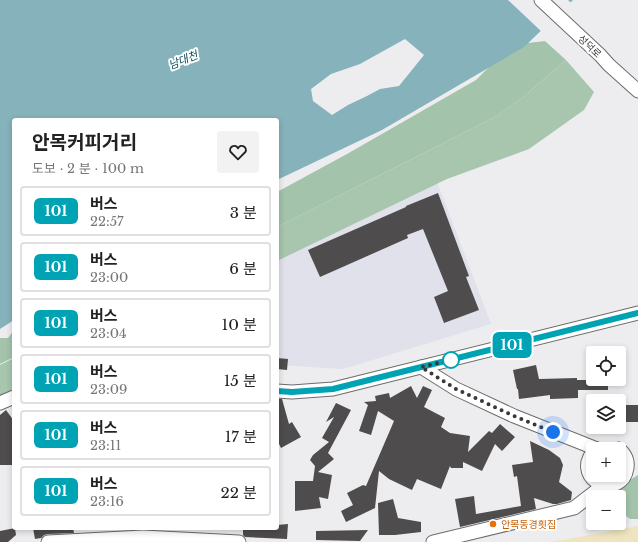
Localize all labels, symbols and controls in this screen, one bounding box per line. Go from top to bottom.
street label: 성덕로 [575,32,604,61]
water label: 남대천 [166,47,201,72]
text: 안목커피거리 [32,131,137,154]
button: heart [217,131,259,173]
text: 도보 · 2 분 · 100 m [32,160,144,177]
text: 버스 [90,194,118,213]
text: 101 [45,202,67,220]
text: 3 분 [230,203,257,222]
text: 22:57 [90,213,124,230]
text: 버스 [90,250,118,269]
text: 101 [45,258,67,276]
text: 6 분 [229,259,257,278]
text: 23:00 [90,269,128,286]
text: 버스 [90,306,118,325]
text: 101 [45,314,67,332]
text: 10 분 [221,315,257,334]
text: 23:04 [90,325,127,342]
line badge: 101 [489,332,535,358]
text: 101 [501,336,523,354]
map controls [586,346,626,530]
button: locate [586,346,626,386]
unlabelled marker [442,351,460,369]
text: 버스 [90,362,118,381]
text: 101 [45,370,67,388]
text: 15 분 [224,371,257,390]
text: 23:09 [90,381,127,398]
button: layers [586,394,626,434]
text: 버스 [90,418,118,437]
your location [543,422,563,442]
text: 101 [45,426,67,444]
text: 17 분 [225,427,257,446]
text: 23:11 [90,437,121,454]
button: + [586,442,626,482]
text: 버스 [90,474,118,493]
text: 101 [45,482,67,500]
text: 22 분 [220,483,257,502]
button: − [586,490,626,530]
text: 23:16 [90,493,124,510]
place label: 안목동경횟집 [501,518,556,531]
marker: 안목동경횟집 [488,519,498,529]

